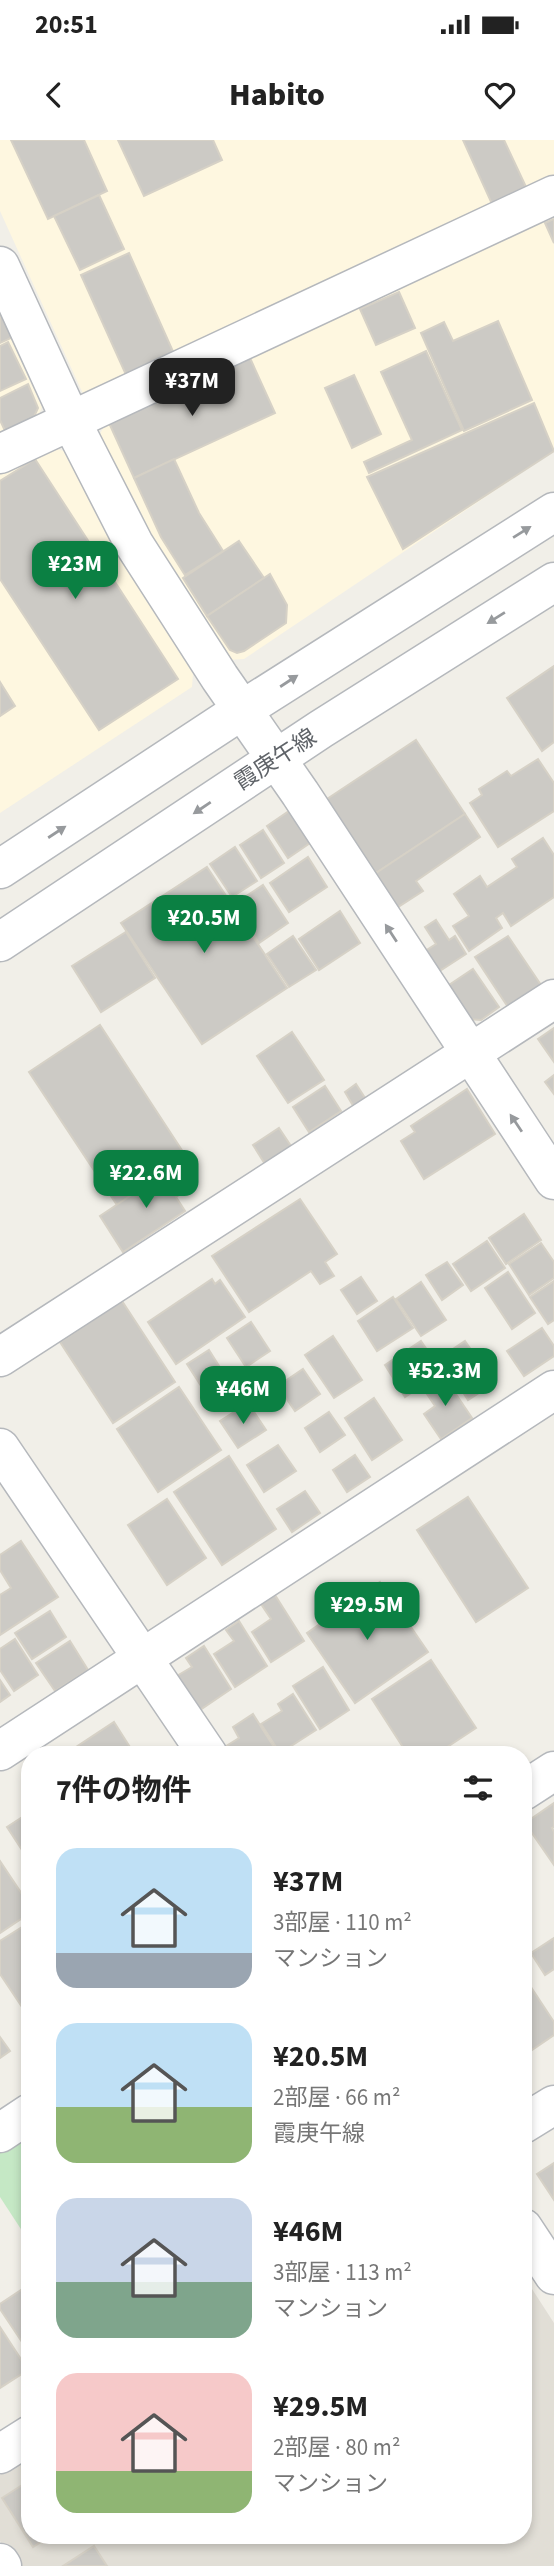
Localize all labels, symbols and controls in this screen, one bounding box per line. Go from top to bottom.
text: 20:51 [35,6,98,43]
text: Habito [229,72,325,118]
icon: back [35,76,73,114]
icon: heart [481,76,519,114]
pin: ¥37M [151,358,233,418]
text: ¥37M [165,364,219,397]
one-way arrow [512,526,532,539]
pin: ¥23M [34,542,116,601]
text: ¥23M [48,547,102,580]
one-way arrow [487,611,506,624]
one-way arrow [279,674,298,687]
street label: 霞庚午線 [228,721,323,798]
one-way arrow [193,801,211,815]
one-way arrow [48,825,66,839]
pin: ¥20.5M [147,896,261,955]
text: ¥20.5M [167,901,241,934]
one-way arrow [385,923,398,943]
one-way arrow [510,1114,523,1133]
pin: ¥22.6M [89,1150,203,1210]
text: ¥22.6M [109,1156,183,1189]
pin: ¥52.3M [388,1348,502,1408]
text: ¥52.3M [408,1354,482,1387]
pin: ¥46M [202,1366,284,1426]
text: ¥46M [216,1372,270,1405]
pin: ¥29.5M [310,1582,424,1642]
text: ¥29.5M [330,1588,404,1621]
text: 7件の物件 [56,1769,192,1812]
icon: filters [459,1769,497,1807]
text: ¥37M [273,1860,343,1903]
icon: home [112,1876,196,1960]
text: 3部屋 · 110 m² [273,1906,412,1939]
text: マンション [273,1942,388,1975]
text: ¥20.5M [273,2035,368,2078]
icon: home [112,2051,196,2135]
text: 2部屋 · 66 m² [273,2081,400,2114]
text: 霞庚午線 [273,2117,365,2150]
text: ¥46M [273,2210,343,2253]
icon: home [112,2226,196,2310]
text: 3部屋 · 113 m² [273,2256,412,2289]
text: マンション [273,2292,388,2325]
text: ¥29.5M [273,2385,368,2428]
icon: home [112,2401,196,2485]
text: 2部屋 · 80 m² [273,2431,400,2464]
text: マンション [273,2467,388,2500]

